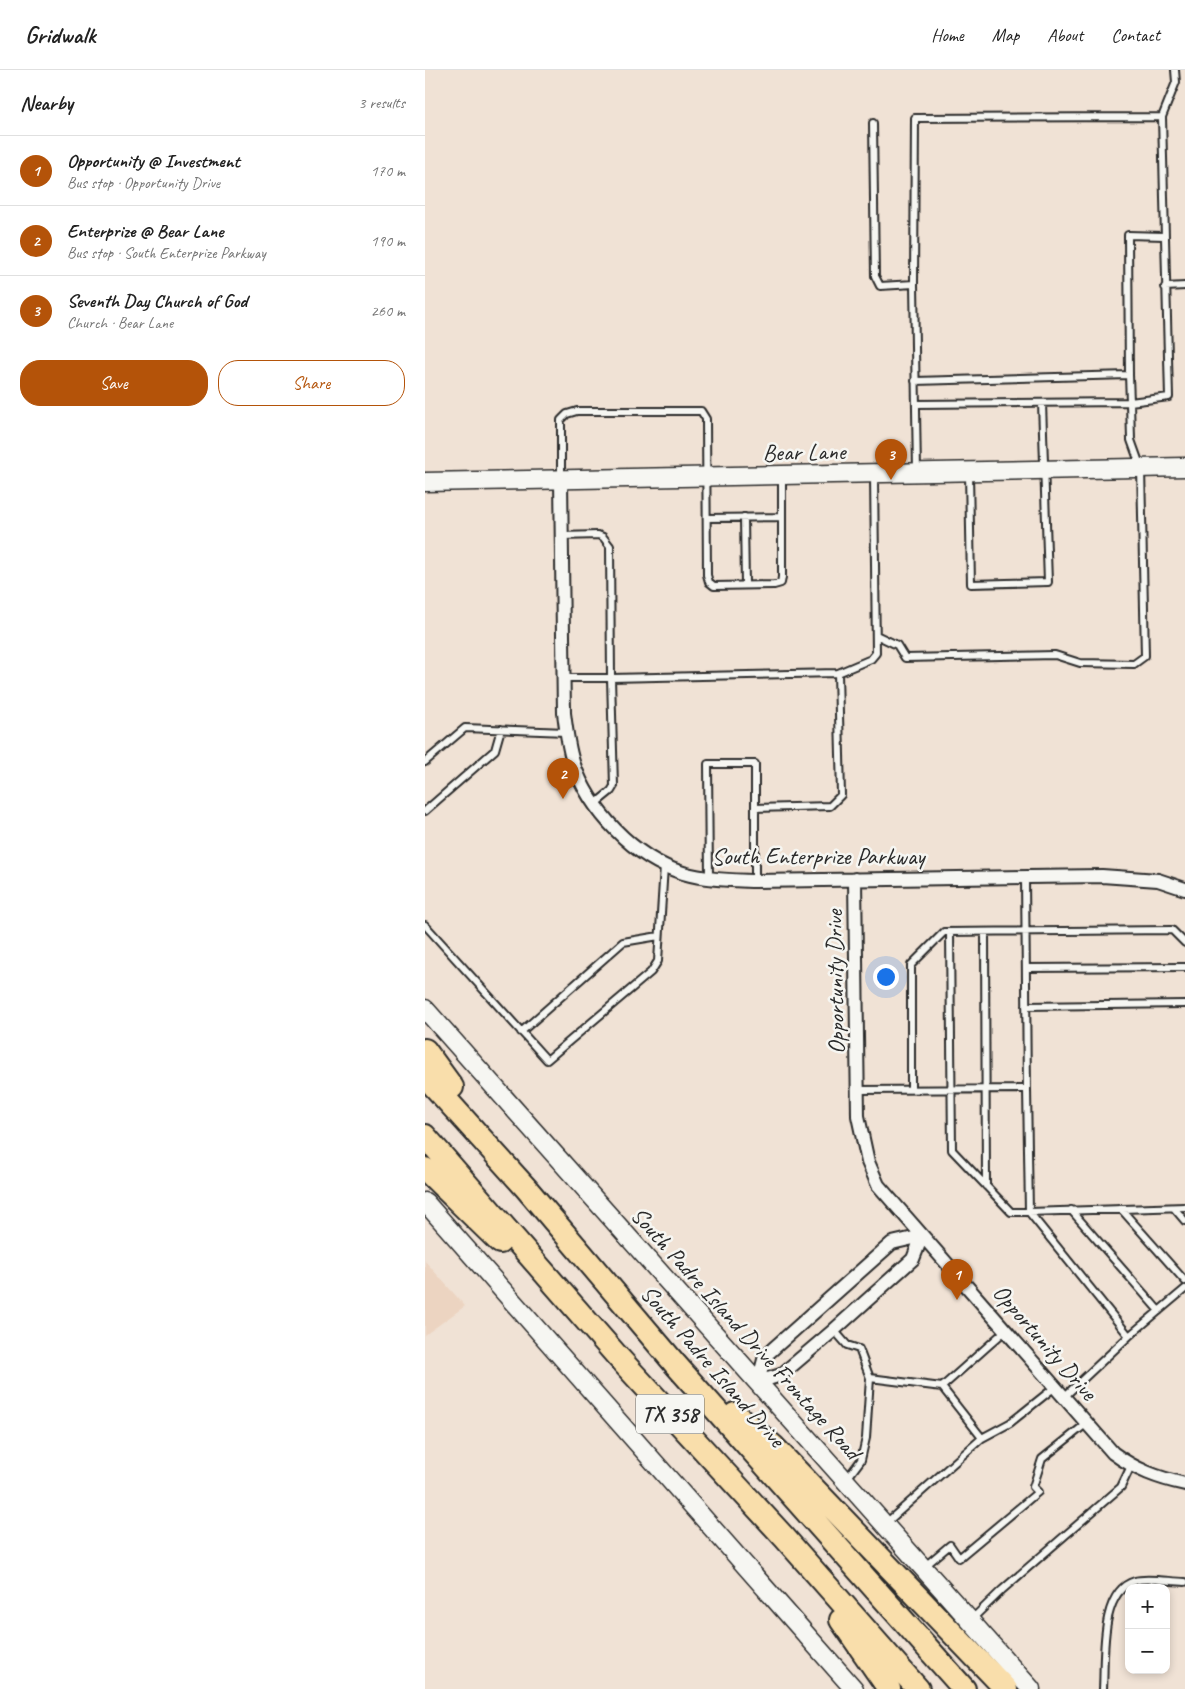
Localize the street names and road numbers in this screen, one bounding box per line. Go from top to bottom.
street label: Bear Lane [762,436,848,468]
street label: South Enterprize Parkway [712,841,926,871]
street label: Opportunity Drive [819,907,851,1054]
street label: South Padre Island Drive Frontage Road [624,1200,868,1466]
street label: South Padre Island Drive [634,1278,792,1454]
street label: Opportunity Drive [986,1278,1105,1408]
road number: TX 358 [636,1395,704,1434]

